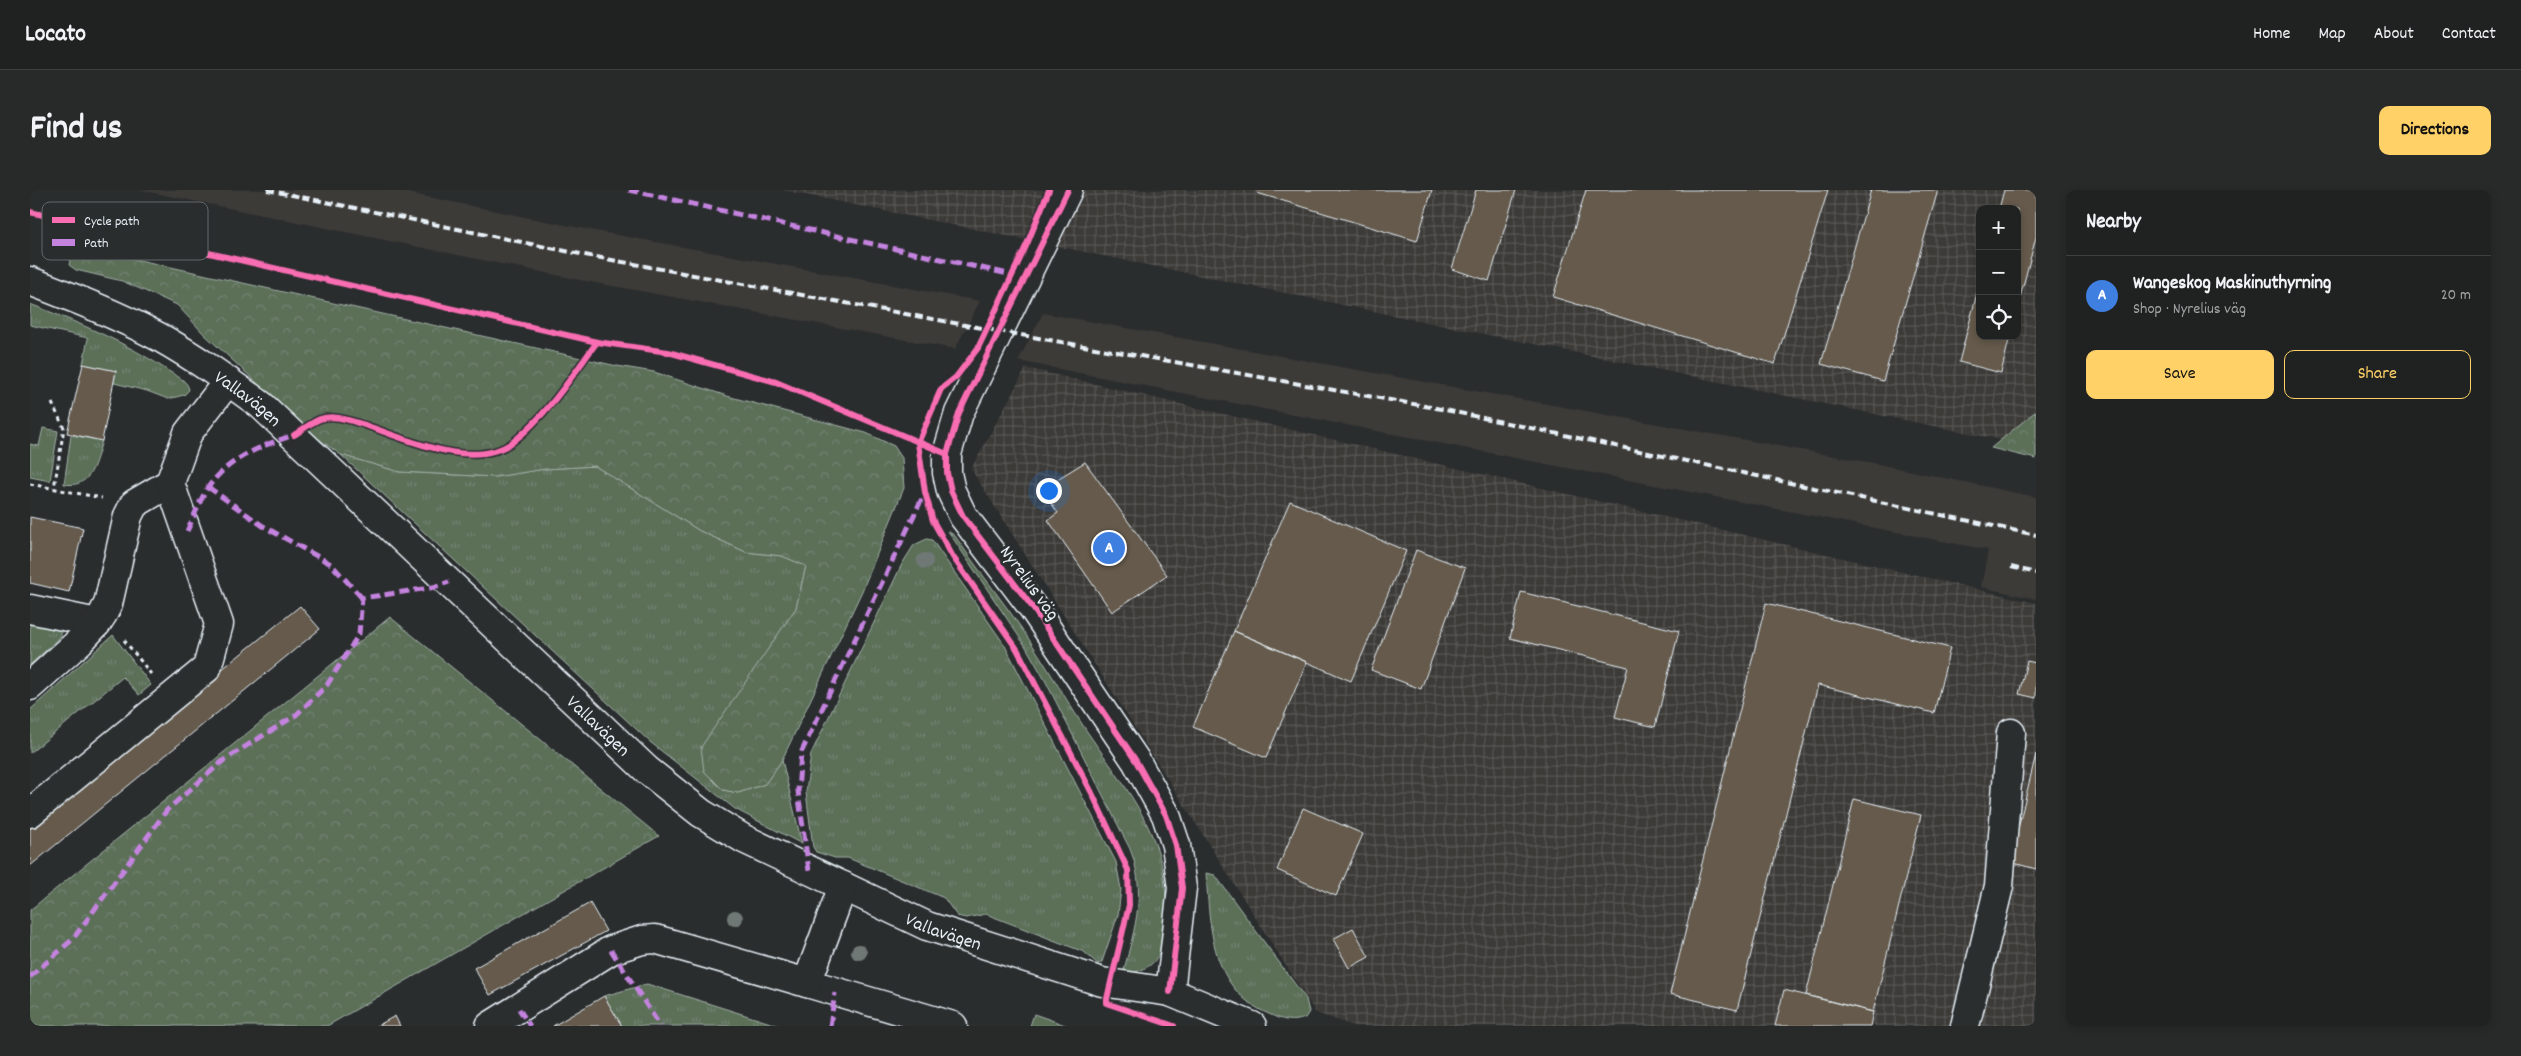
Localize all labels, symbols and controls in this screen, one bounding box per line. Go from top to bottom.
text: Locato [25,18,86,52]
text: Home [2253,22,2290,47]
text: Map [2318,22,2346,47]
text: About [2374,22,2414,47]
text: Contact [2442,22,2496,47]
text: Find us [30,105,122,155]
button: Directions [2379,106,2491,155]
legend [42,202,208,260]
map controls [1976,205,2021,340]
button: + [1976,205,2021,250]
text: Nearby [2086,208,2141,238]
text: Cycle path [84,212,140,232]
text: Path [84,234,109,254]
button: − [1976,250,2021,295]
text: Wangeskog Maskinuthyrning [2133,271,2331,298]
text: A [2098,284,2106,307]
text: 20 m [2441,284,2471,307]
button: locate [1976,295,2021,340]
text: Shop · Nyrelius väg [2133,298,2246,321]
button: Save [2086,350,2274,399]
button: Share [2284,350,2471,399]
street label: Vallavägen [207,365,286,435]
your location [1036,478,1062,504]
pin: A [1093,529,1125,567]
street label: Nyrelius väg [992,541,1065,627]
street label: Vallavägen [559,691,635,764]
street label: Vallavägen [900,908,984,960]

